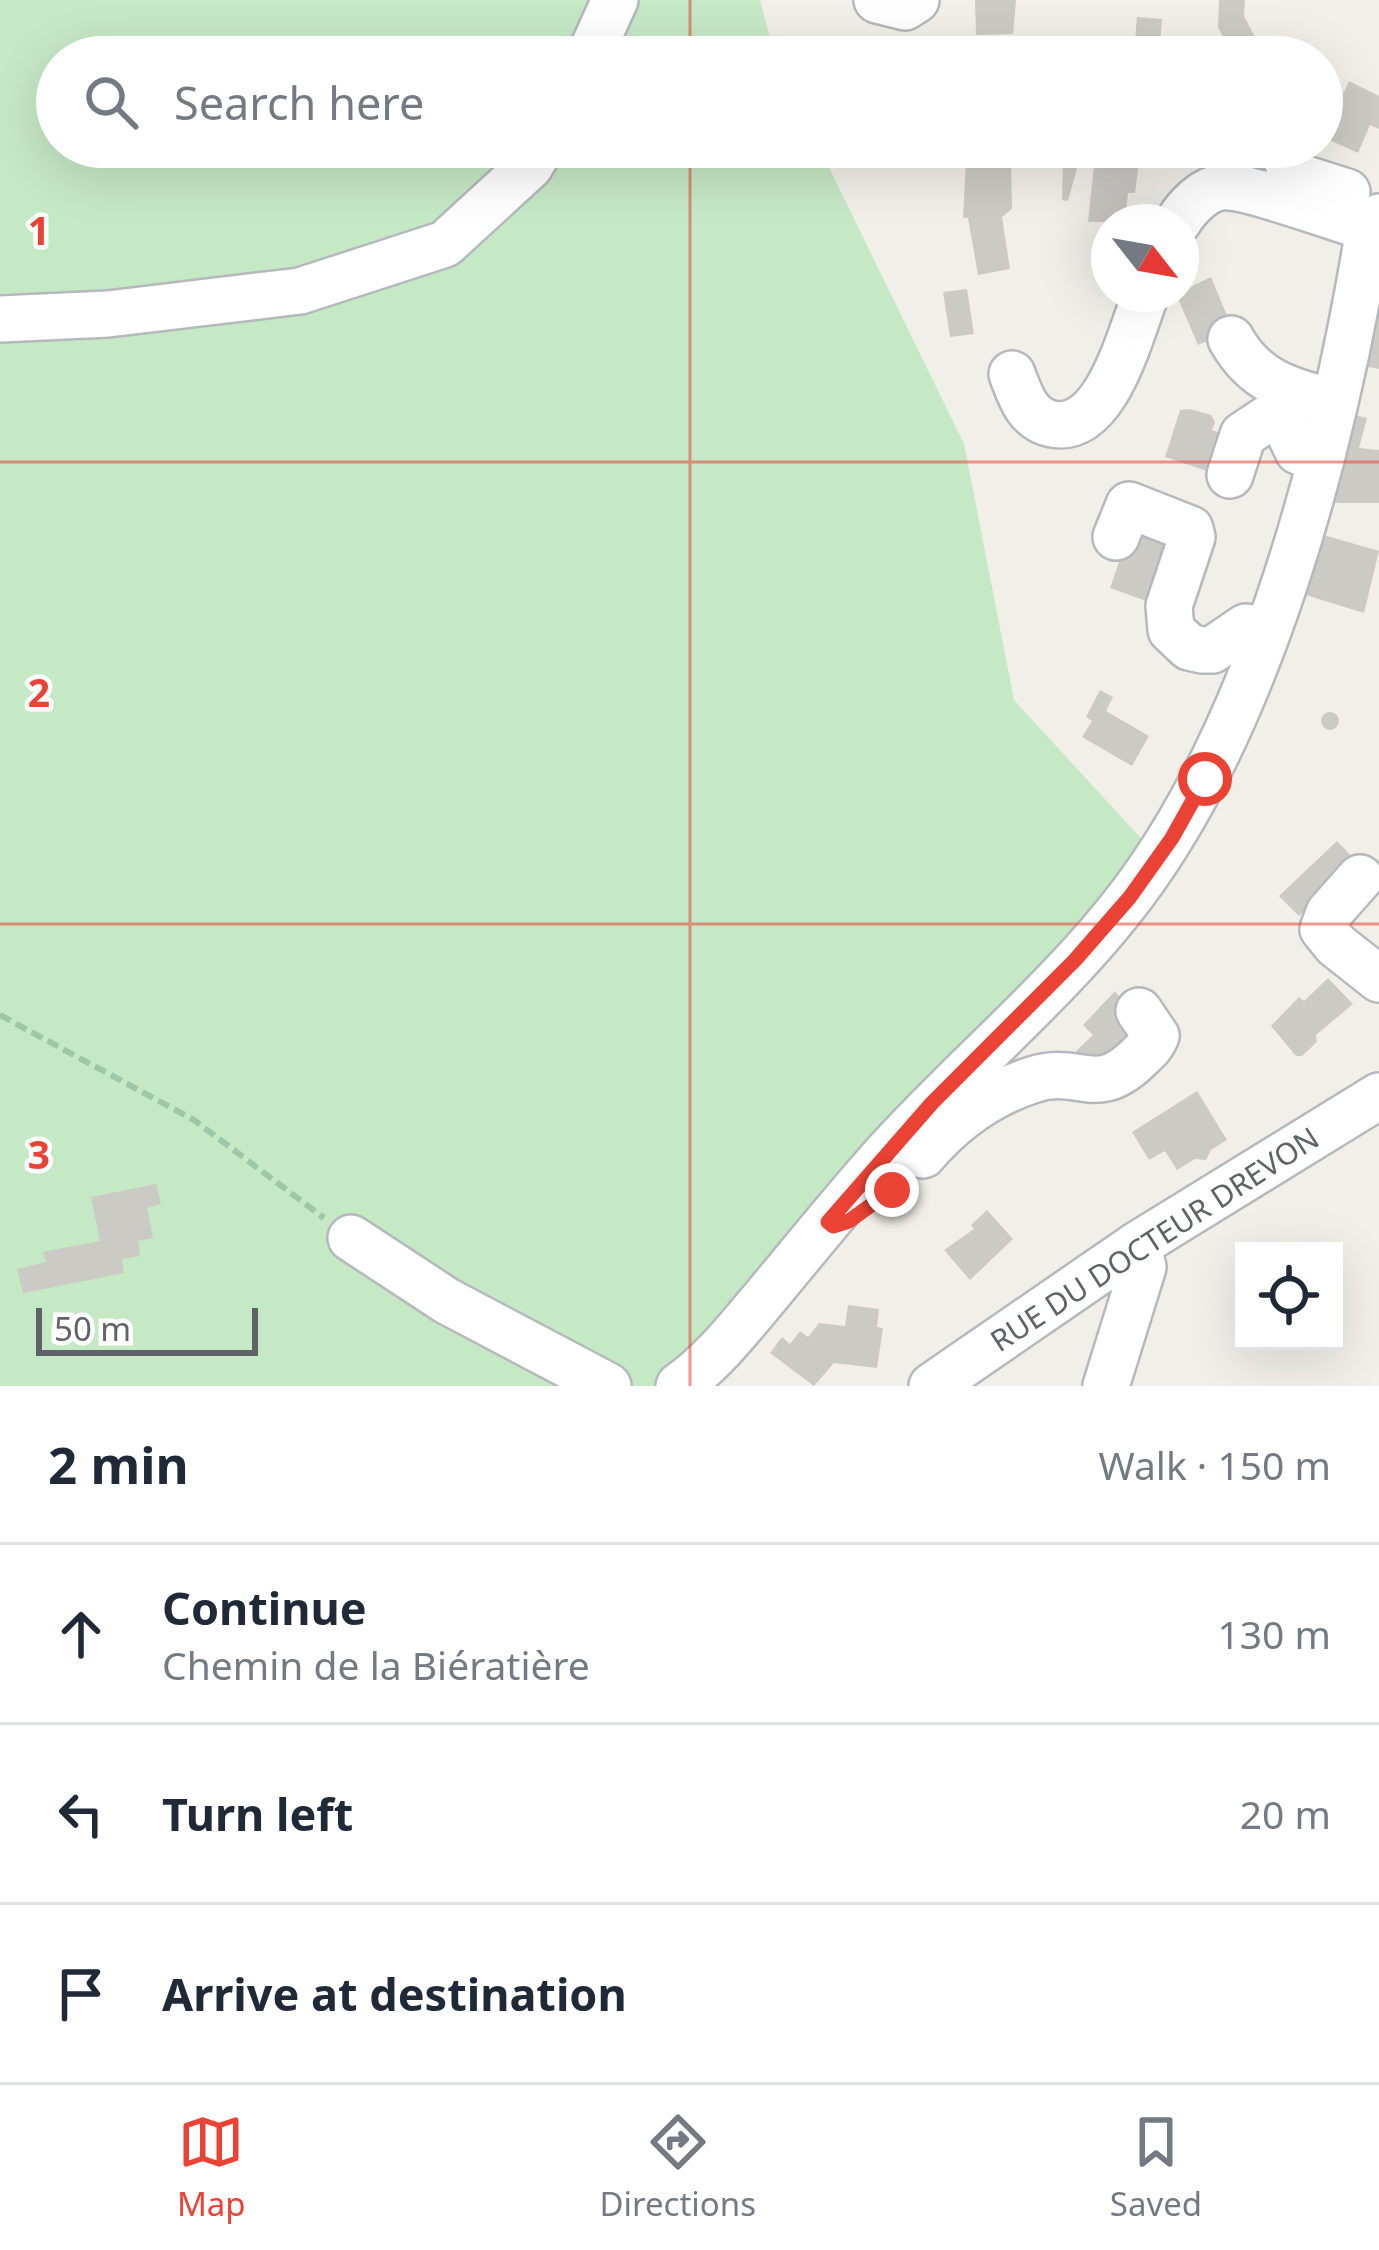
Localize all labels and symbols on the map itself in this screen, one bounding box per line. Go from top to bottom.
text: 1 [28,203,50,256]
north arrow [1091,204,1199,312]
text: 2 [28,665,50,718]
route start [1178,752,1232,806]
street label: RUE DU DOCTEUR DREVON [982,1117,1326,1360]
text: 3 [28,1127,50,1180]
route end [865,1163,919,1217]
scale bar [36,1302,258,1355]

